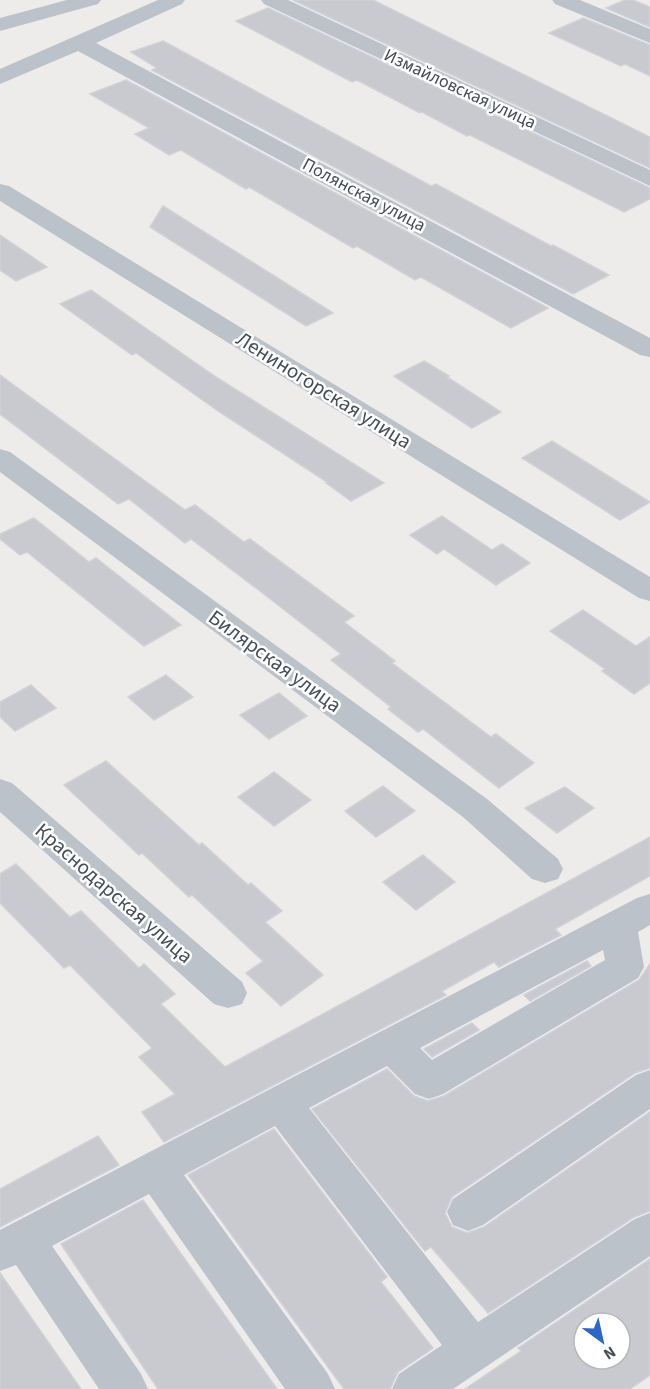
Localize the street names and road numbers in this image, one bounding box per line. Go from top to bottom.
street label: Измайловская улица [380,43,540,135]
street label: Полянская улица [298,152,430,238]
street label: Лениногорская улица [231,324,417,456]
street label: Билярская улица [202,602,348,720]
street label: Краснодарская улица [28,816,200,970]

